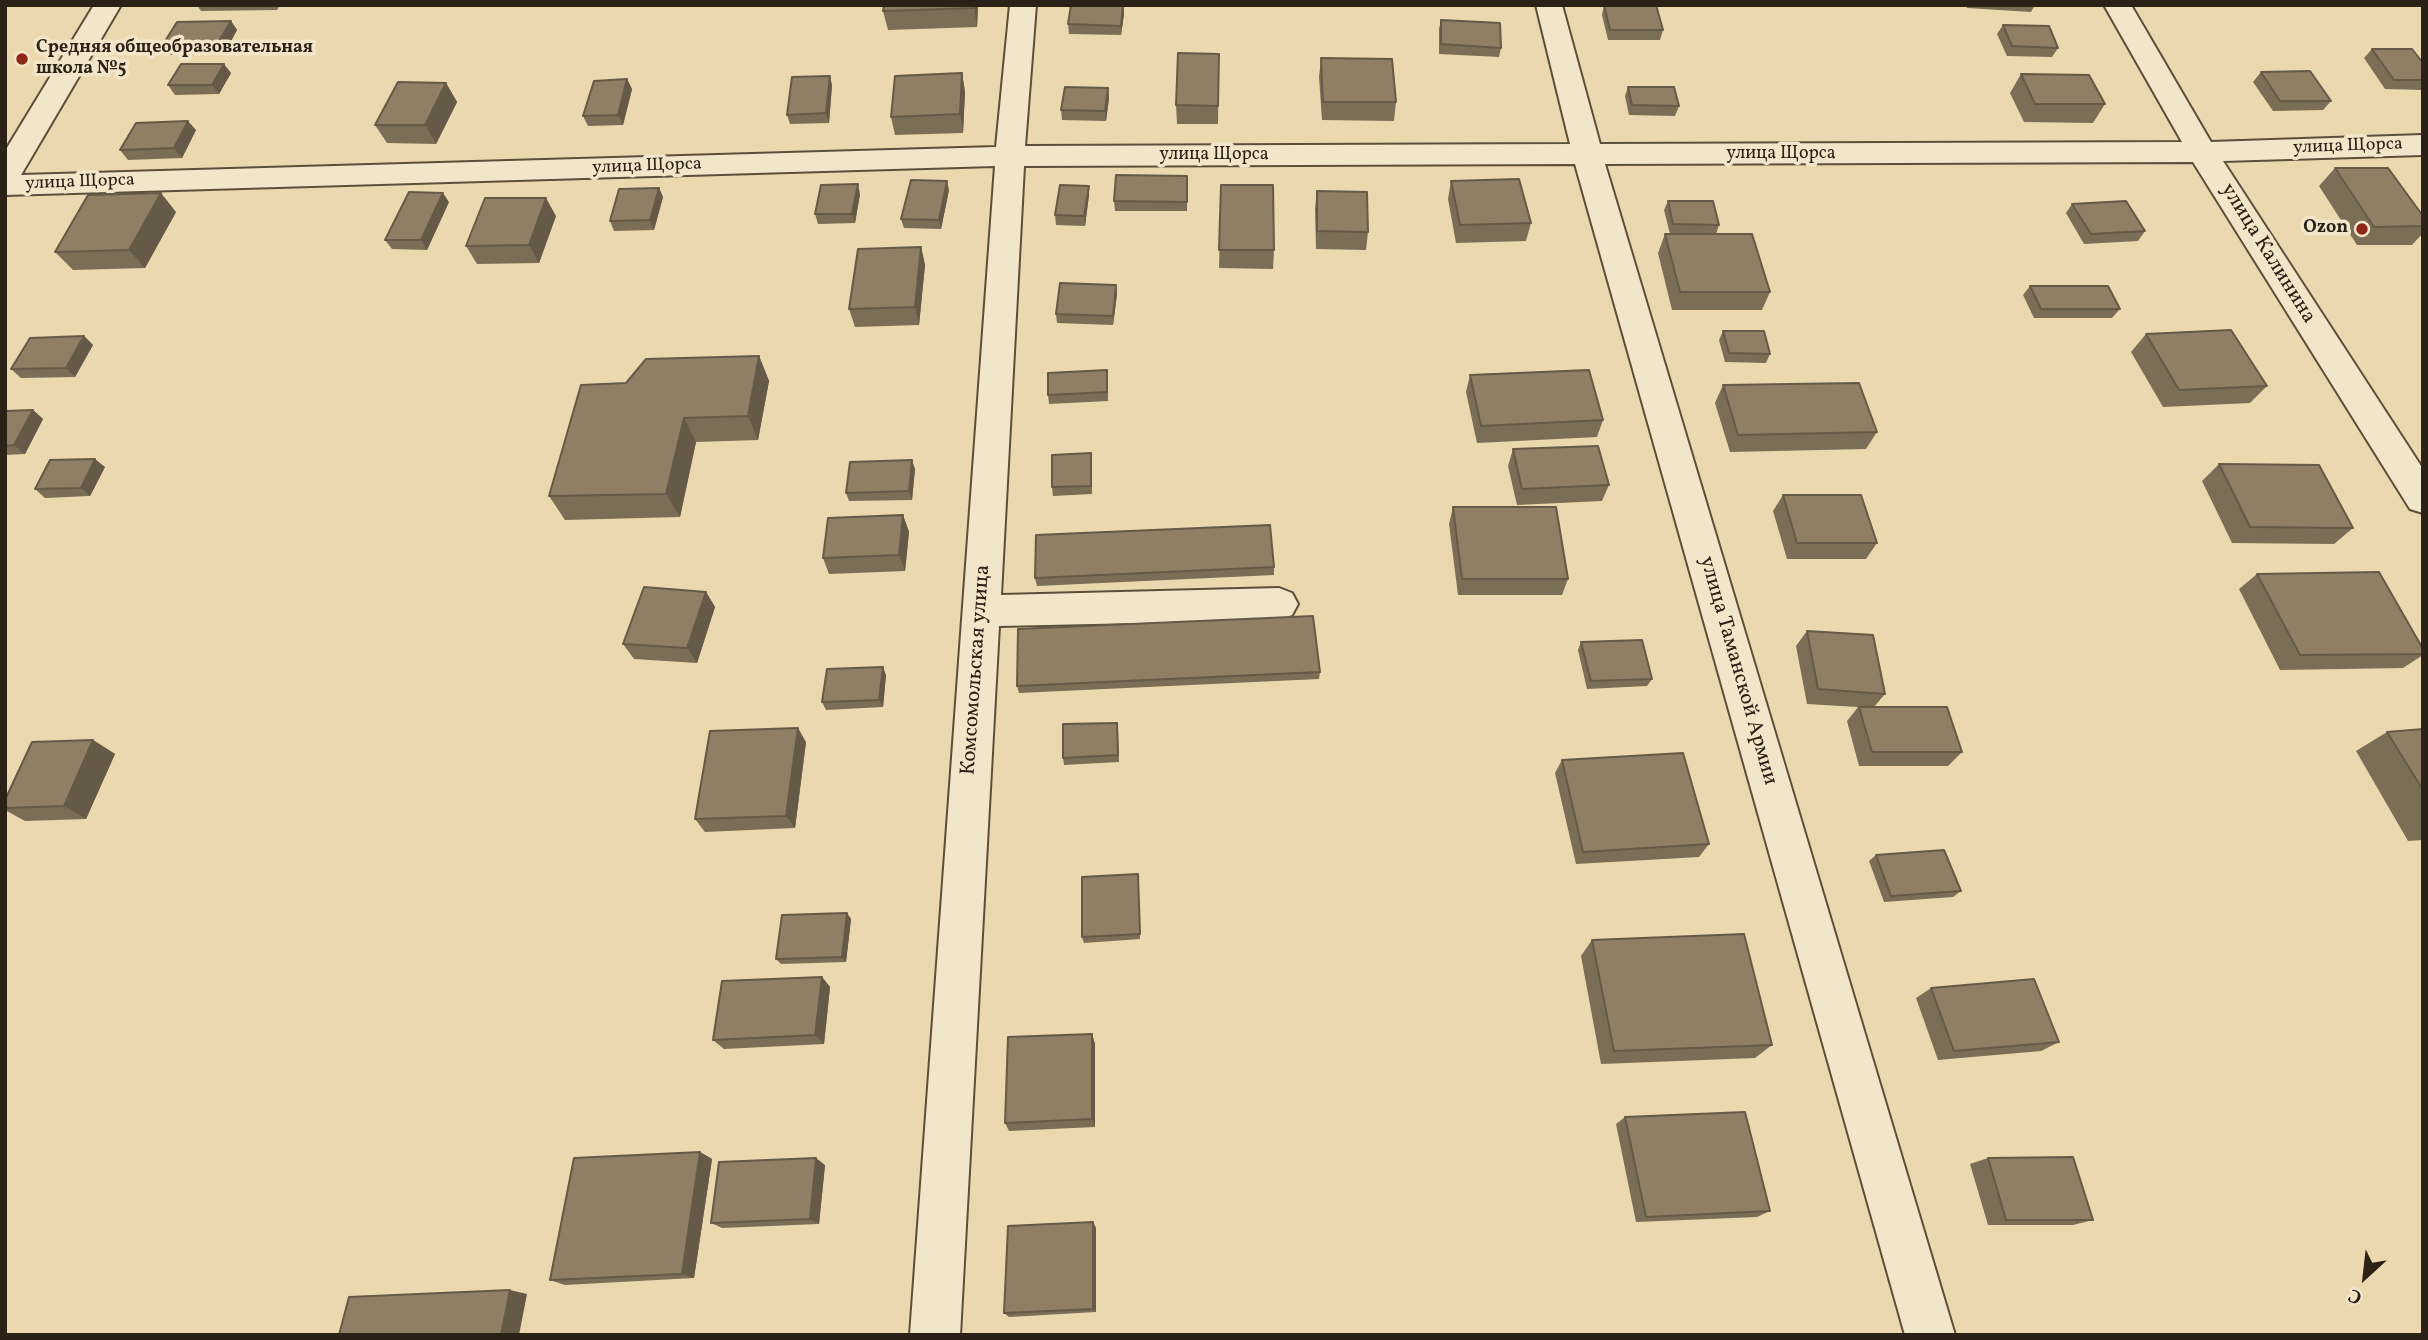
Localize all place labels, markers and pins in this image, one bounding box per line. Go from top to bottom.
place label: Средняя общеобразовательная школа №5 [36,38,313,80]
marker: Средняя общеобразовательная школа №5 [14,51,30,67]
place label: Ozon [2303,218,2348,240]
marker: Ozon [2354,221,2370,237]

